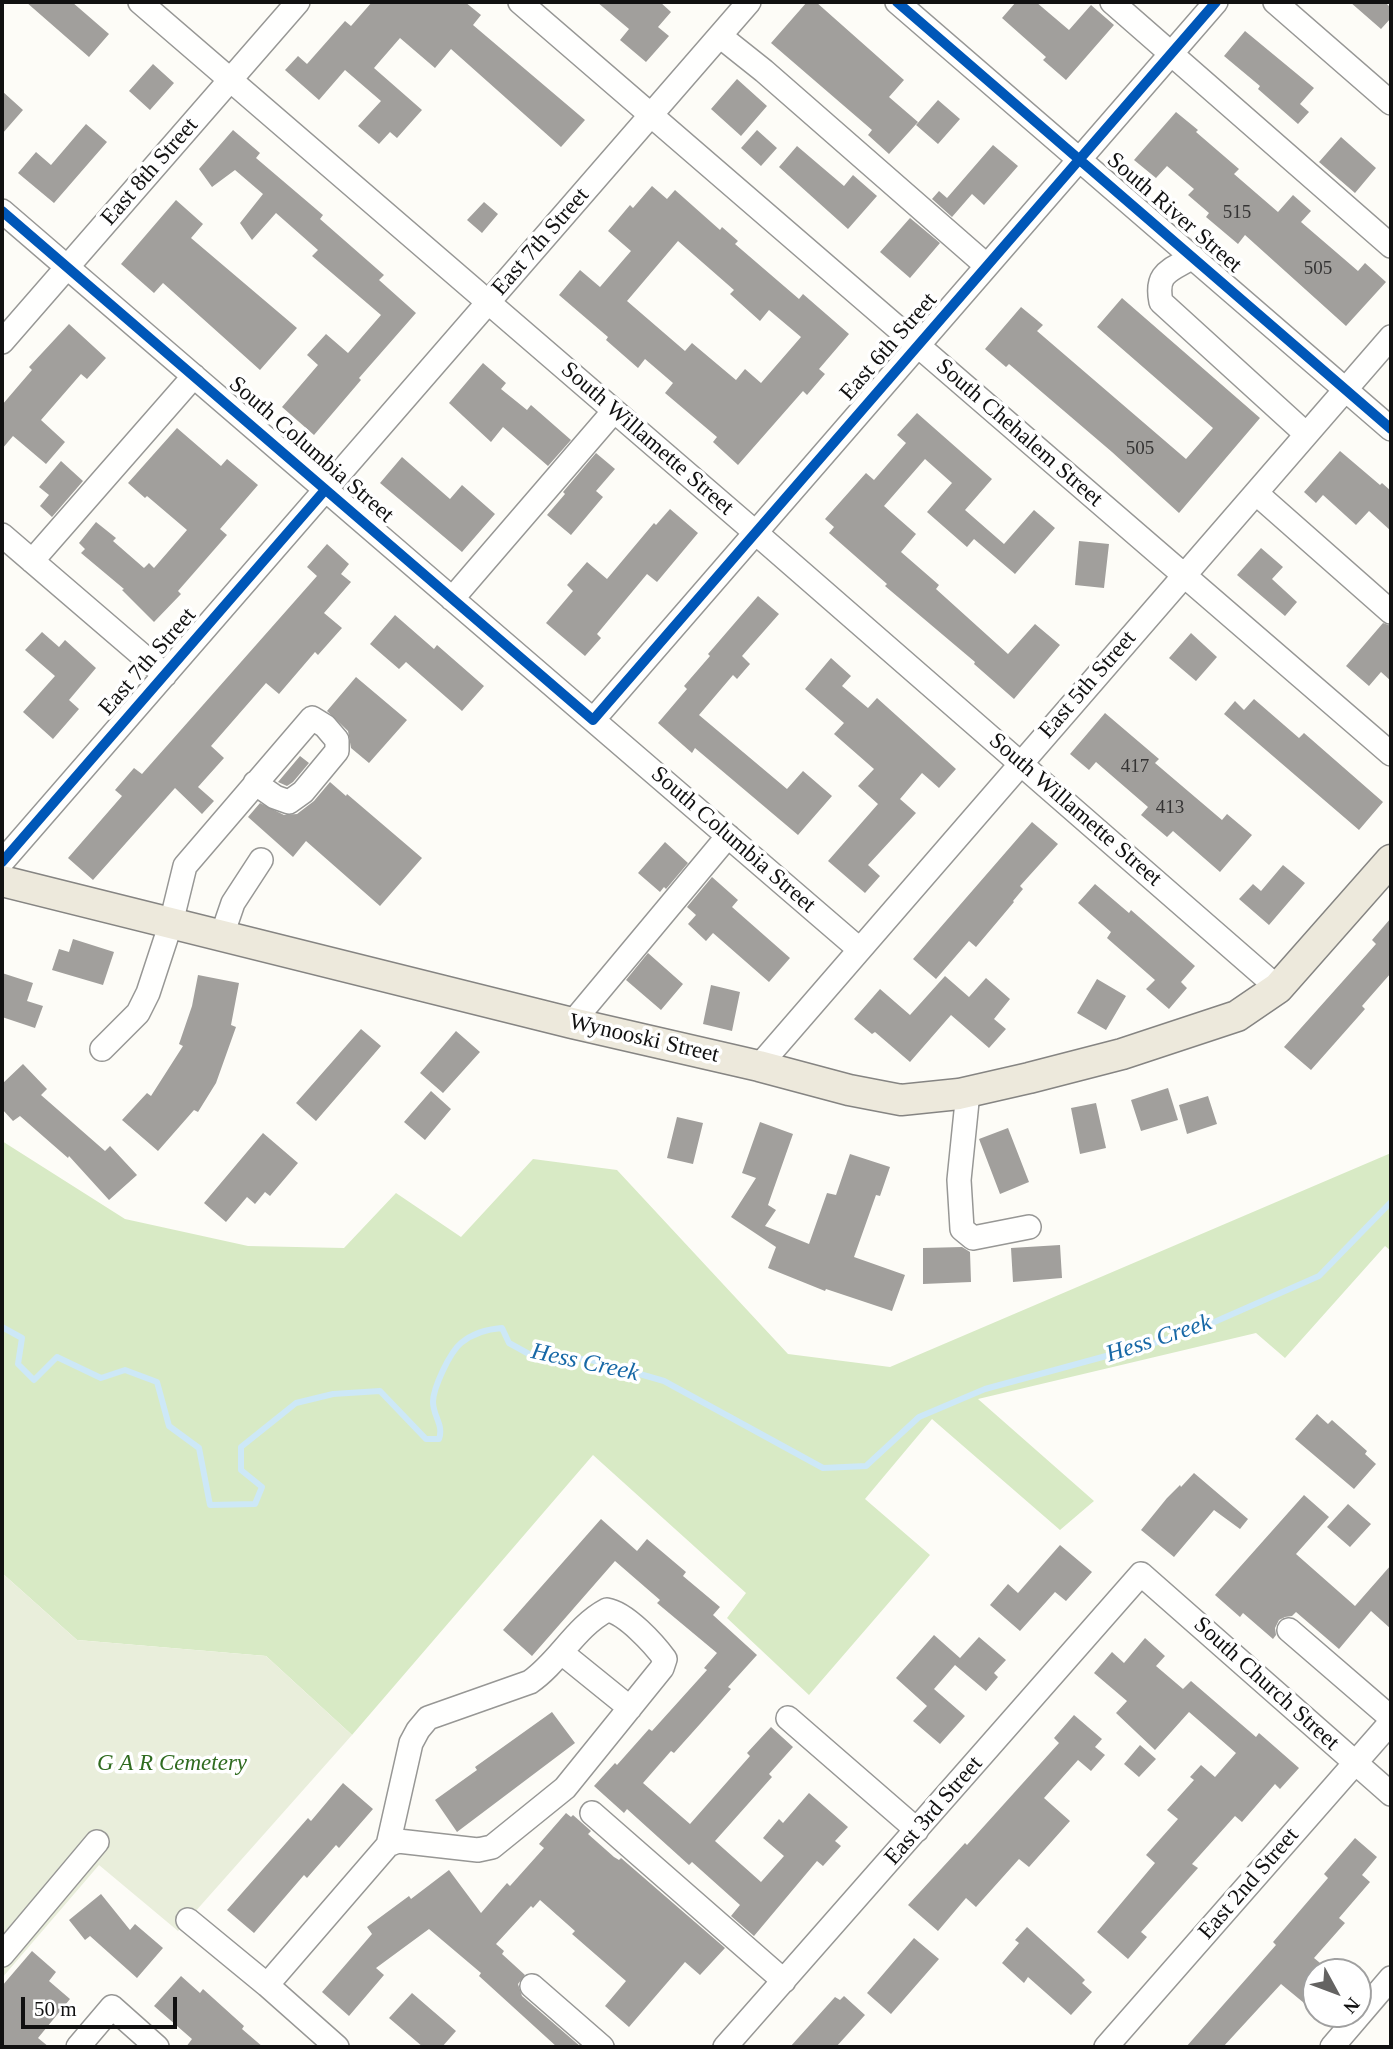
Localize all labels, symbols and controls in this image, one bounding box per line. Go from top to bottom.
street label: East 8th Street [96,112,204,232]
street label: South River Street [1101,147,1247,279]
street label: East 7th Street [487,182,595,302]
house number: 515 [1223,202,1251,224]
house number: 505 [1304,258,1332,280]
street label: East 6th Street [835,287,943,407]
street label: South Chehalem Street [930,353,1108,513]
street label: South Willamette Street [555,356,739,522]
street label: South Columbia Street [223,371,399,529]
house number: 505 [1126,438,1154,460]
street label: East 7th Street [94,602,202,722]
street label: East 5th Street [1034,625,1142,745]
street label: South Willamette Street [983,727,1167,893]
house number: 417 [1121,756,1149,778]
street label: South Columbia Street [645,761,821,919]
house number: 413 [1156,797,1184,819]
street label: Wynooski Street [567,1008,721,1070]
water label: Hess Creek [1103,1308,1215,1370]
water label: Hess Creek [529,1338,641,1388]
street label: South Church Street [1187,1611,1345,1757]
park label: G A R Cemetery [97,1750,247,1778]
street label: East 3rd Street [879,1751,989,1871]
street label: East 2nd Street [1193,1822,1305,1946]
north arrow [1302,1958,1372,2028]
scale bar [24,1982,180,2026]
text: N [1339,1994,1364,2018]
text: 50 m [34,1997,77,2021]

